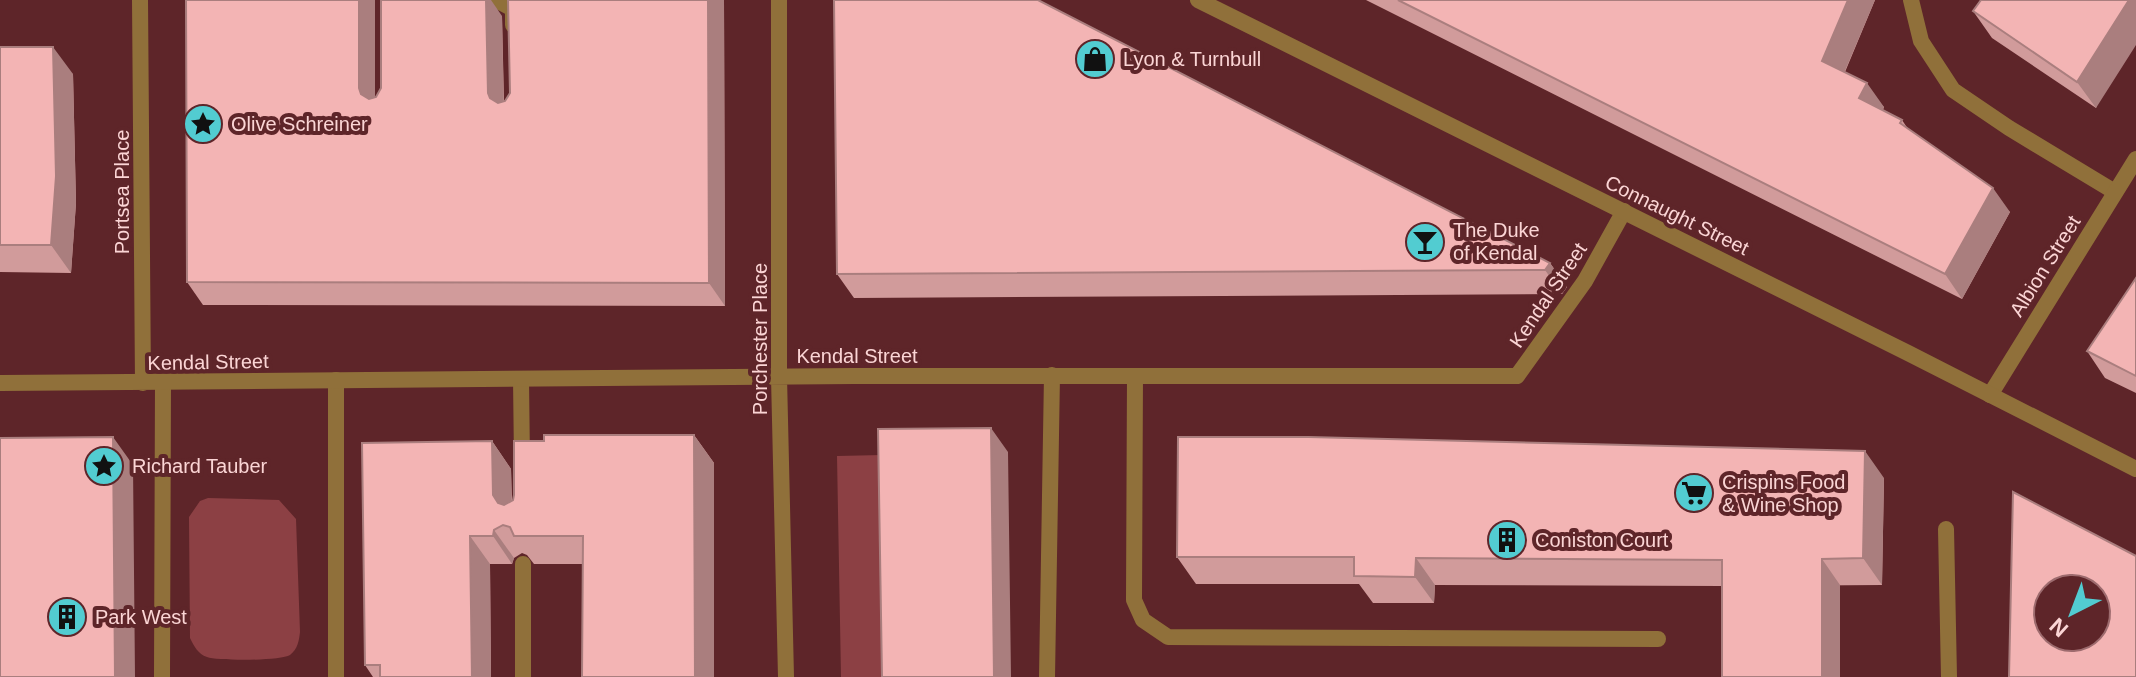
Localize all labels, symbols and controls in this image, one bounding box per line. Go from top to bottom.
shop icon: Lyon & Turnbull [1074,38,1116,80]
place label: Lyon & Turnbull [1123,48,1261,70]
place icon: Olive Schreiner [182,103,224,145]
place label: Olive Schreiner [231,113,368,135]
street label: Portsea Place [111,130,133,254]
street label: Connaught Street [1602,171,1753,259]
street label: Albion Street [2005,211,2085,320]
place label: The Duke of Kendal [1453,219,1540,264]
bar icon: The Duke of Kendal [1404,221,1446,263]
street label: Kendal Street [1505,238,1591,351]
street label: Porchester Place [749,263,771,415]
street label: Kendal Street [796,345,918,367]
street label: Kendal Street [147,350,269,374]
place icon: Richard Tauber [83,445,125,487]
place label: Richard Tauber [132,455,268,477]
place label: Crispins Food & Wine Shop [1722,471,1845,516]
supermarket icon: Crispins Food & Wine Shop [1673,472,1715,514]
building icon: Coniston Court [1486,519,1528,561]
place label: Coniston Court [1535,529,1669,551]
north arrow [2032,573,2112,653]
building icon: Park West [46,596,88,638]
place label: Park West [95,606,187,628]
text: N [2045,613,2073,642]

